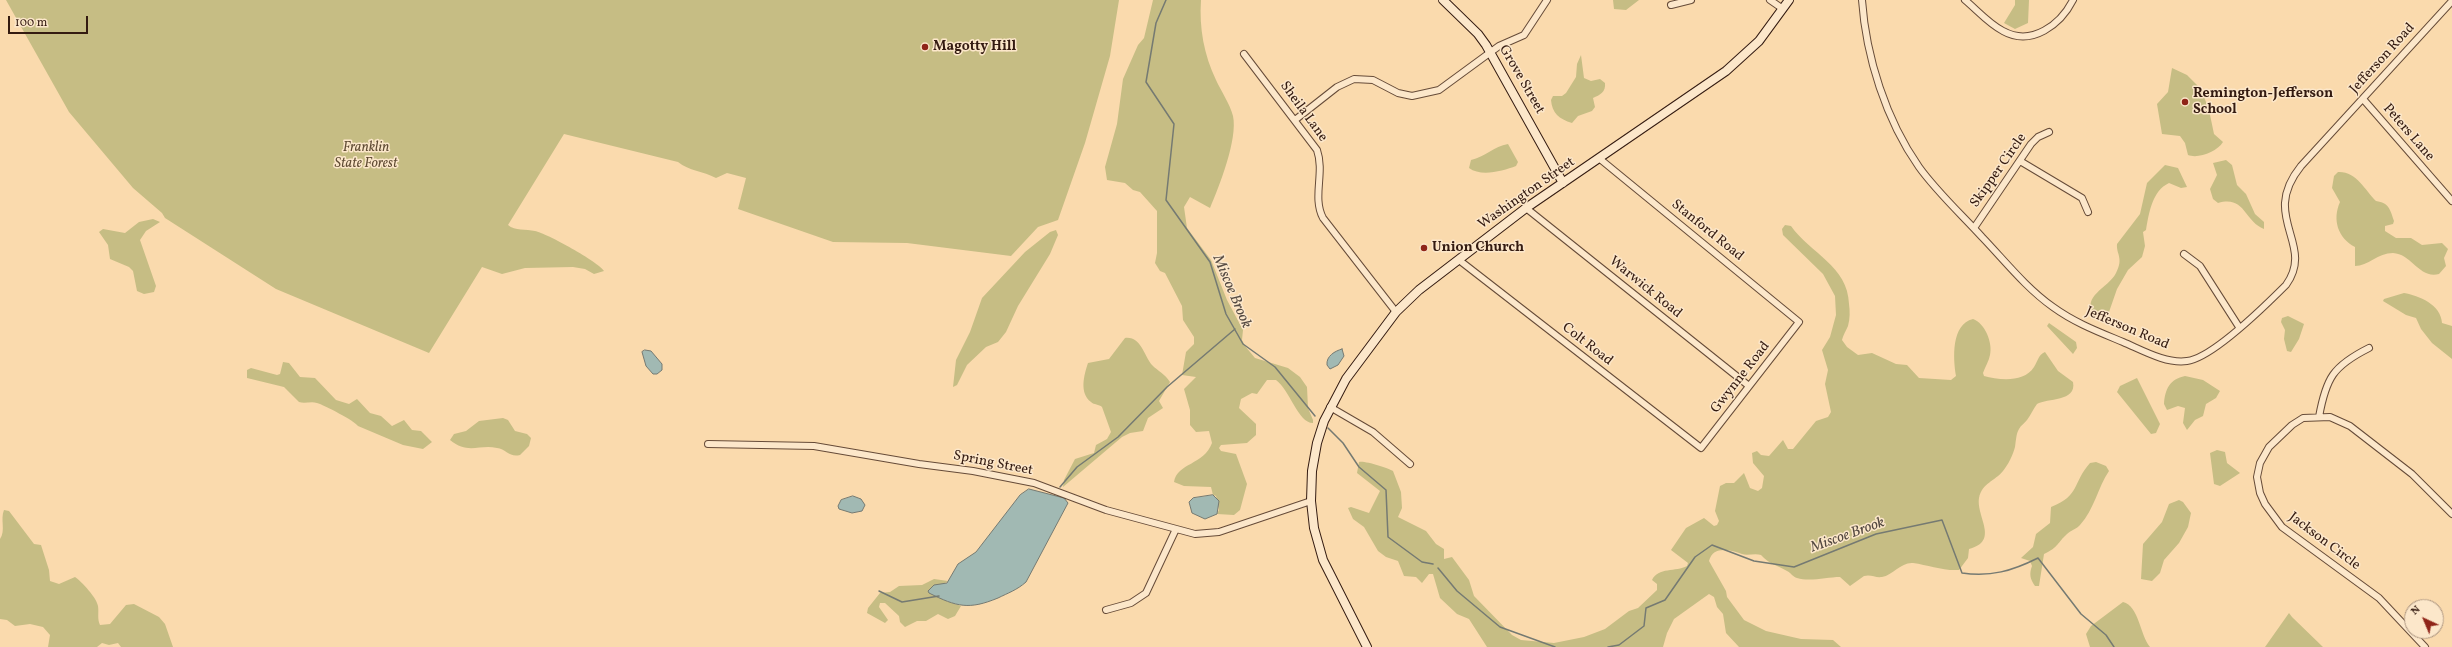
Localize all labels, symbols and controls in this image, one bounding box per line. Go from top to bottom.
scale bar [10,8,90,34]
text: 100 m [15,15,47,31]
street label: Jefferson Road [2347,20,2419,98]
place label: Magotty Hill [933,39,1016,55]
marker: Magotty Hill [920,42,930,52]
street label: Grove Street [1495,43,1547,117]
street label: Sheila Lane [1275,78,1331,146]
place label: Remington-Jefferson School [2193,86,2333,118]
marker: Remington-Jefferson School [2180,97,2190,107]
street label: Peters Lane [2379,101,2437,165]
street label: Skipper Circle [1967,131,2031,211]
park label: Franklin State Forest [335,140,397,172]
street label: Washington Street [1475,154,1579,234]
street label: Stanford Road [1667,197,1747,265]
place label: Union Church [1432,240,1524,256]
marker: Union Church [1419,243,1429,253]
water label: Miscoe Brook [1208,253,1254,331]
street label: Warwick Road [1605,253,1685,323]
street label: Jefferson Road [2083,304,2171,354]
street label: Colt Road [1558,320,1616,370]
street label: Gwynne Road [1708,339,1774,417]
street label: Spring Street [952,448,1034,480]
street label: Jackson Circle [2285,510,2363,574]
water label: Miscoe Brook [1808,514,1888,558]
north arrow [2404,599,2444,639]
text: N [2408,603,2424,619]

